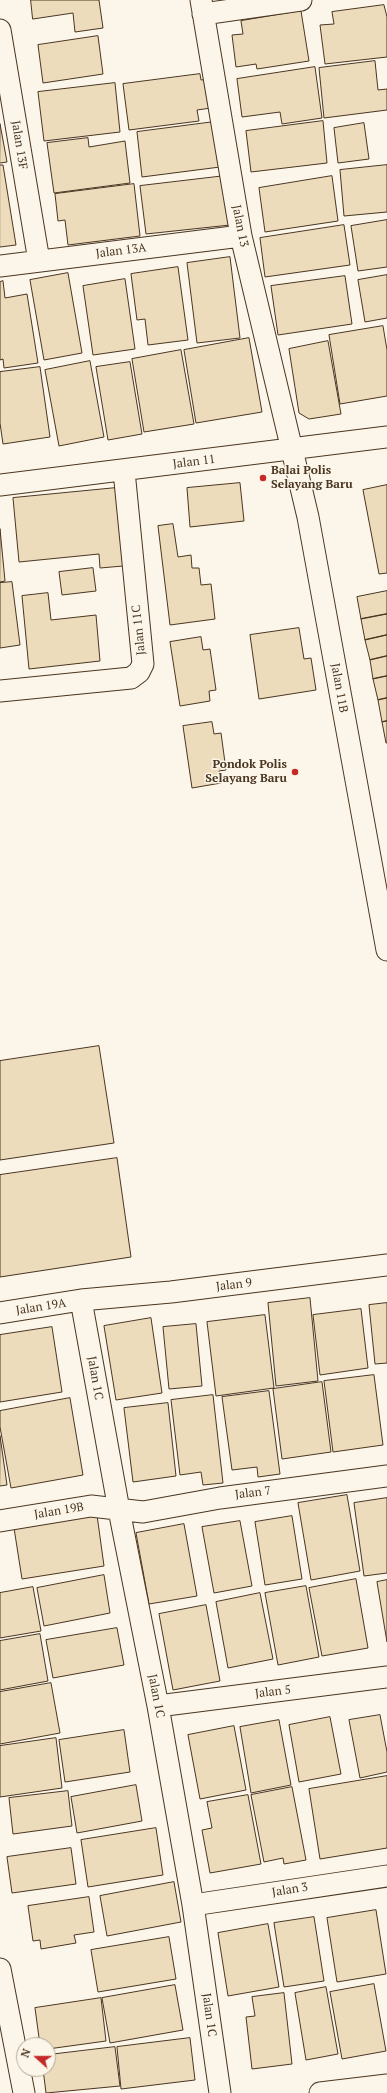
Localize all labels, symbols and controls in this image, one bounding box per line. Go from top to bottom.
street label: Jalan 13F [8,120,30,170]
street label: Jalan 13 [229,204,251,248]
street label: Jalan 13A [95,241,147,261]
street label: Jalan 11 [172,452,216,472]
place label: Balai Polis Selayang Baru [271,464,353,492]
marker: Balai Polis Selayang Baru [258,473,268,483]
street label: Jalan 11C [129,604,149,656]
street label: Jalan 11B [328,662,350,714]
place label: Pondok Polis Selayang Baru [205,758,287,786]
marker: Pondok Polis Selayang Baru [290,767,300,777]
street label: Jalan 9 [215,1276,253,1294]
street label: Jalan 19A [15,1296,67,1318]
street label: Jalan 1C [84,1355,106,1401]
street label: Jalan 7 [234,1484,272,1502]
street label: Jalan 19B [33,1500,85,1522]
street label: Jalan 1C [145,1673,167,1719]
street label: Jalan 5 [254,1683,292,1701]
street label: Jalan 3 [271,1880,309,1900]
street label: Jalan 1C [199,1992,219,2038]
north arrow [16,2037,56,2077]
text: N [18,2047,34,2059]

